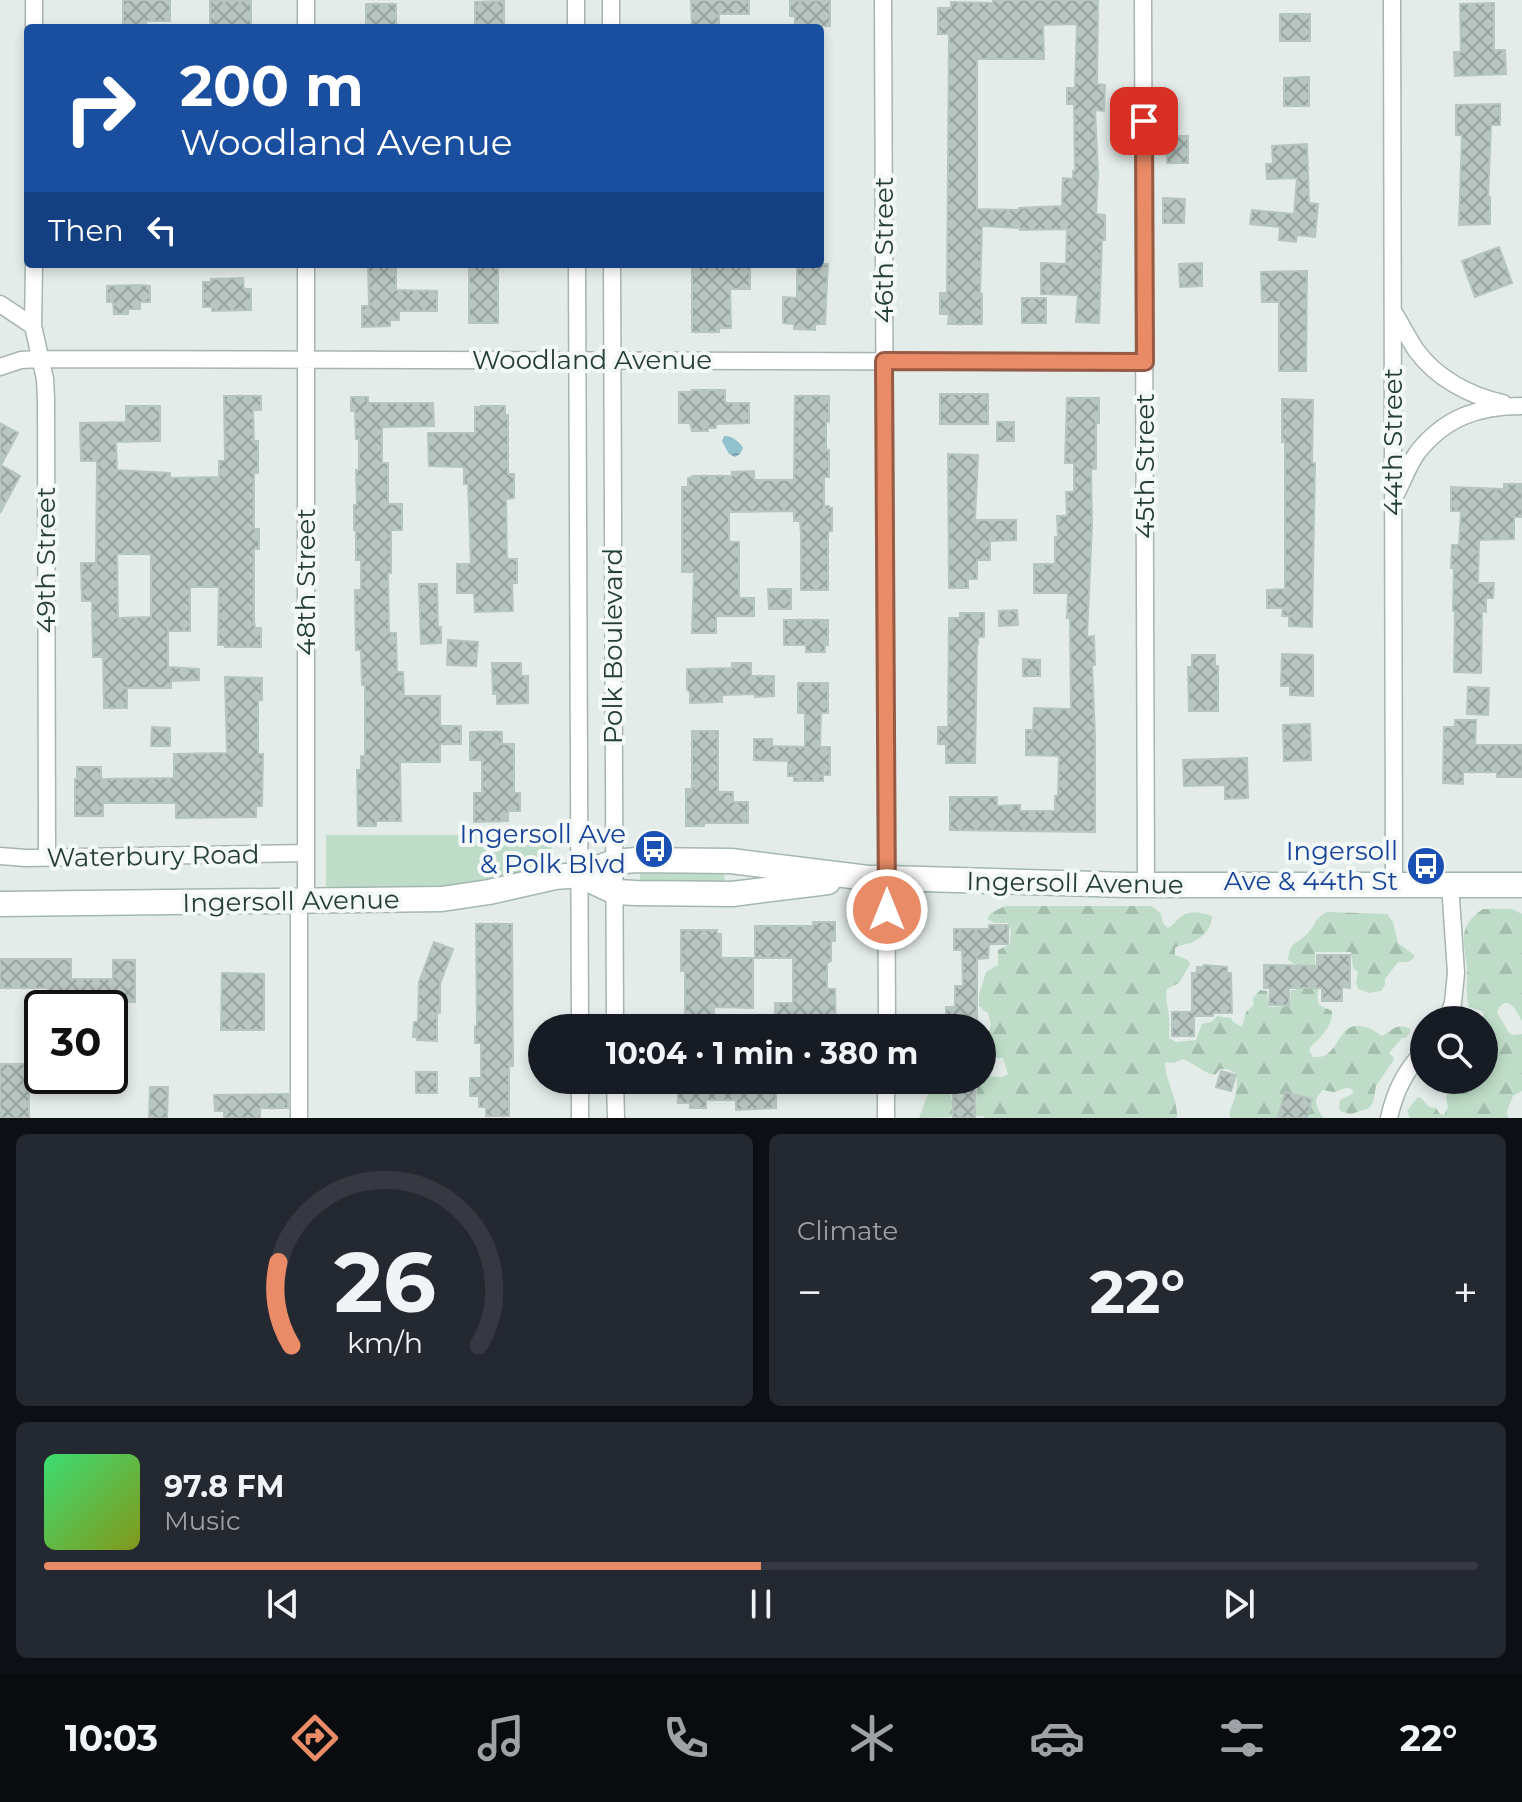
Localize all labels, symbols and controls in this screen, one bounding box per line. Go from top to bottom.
text: 200 m [180,52,364,120]
icon: right [48,56,152,160]
pin [1110,87,1178,155]
icon: arrive [1122,99,1166,143]
text: Woodland Avenue [180,120,513,164]
street label: 46th Street [868,177,900,323]
icon: left [140,208,184,252]
text: Then [48,212,124,249]
street label: Woodland Avenue [472,344,712,376]
street label: 44th Street [1377,368,1409,516]
street label: 45th Street [1129,393,1161,539]
street label: 49th Street [30,487,62,633]
street label: 48th Street [290,508,322,656]
street label: Polk Boulevard [597,548,629,744]
place label: Ingersoll Ave & Polk Blvd [460,818,626,880]
bus stop icon: Ingersoll Ave & Polk Blvd [633,828,675,870]
place label: Ingersoll Ave & 44th St [1224,835,1398,897]
street label: Waterbury Road [46,838,260,874]
bus stop icon: Ingersoll Ave & 44th St [1405,845,1447,887]
street label: Ingersoll Avenue [966,865,1184,901]
position arrow [845,868,929,952]
street label: Ingersoll Avenue [182,883,400,919]
speed limit sign: 30 [24,990,128,1094]
map controls [1410,1006,1498,1094]
button: search [1410,1006,1498,1094]
text: 10:04 · 1 min · 380 m [606,1035,918,1072]
text: Climate [797,1215,898,1247]
text: 26 [333,1231,436,1333]
text: 22° [1090,1255,1185,1328]
text: − [797,1265,822,1319]
text: + [1453,1265,1478,1319]
text: km/h [346,1325,423,1360]
text: 97.8 FM [164,1468,284,1505]
text: Music [164,1505,241,1537]
icon: previous [261,1582,305,1626]
icon: pause [739,1582,783,1626]
icon: next [1217,1582,1261,1626]
icon: directions [287,1710,343,1766]
icon: music [473,1710,529,1766]
icon: phone [658,1710,714,1766]
icon: climate [844,1710,900,1766]
icon: car [1029,1710,1085,1766]
icon: filters [1214,1710,1270,1766]
text: 10:03 [65,1716,158,1760]
text: 22° [1400,1716,1457,1760]

